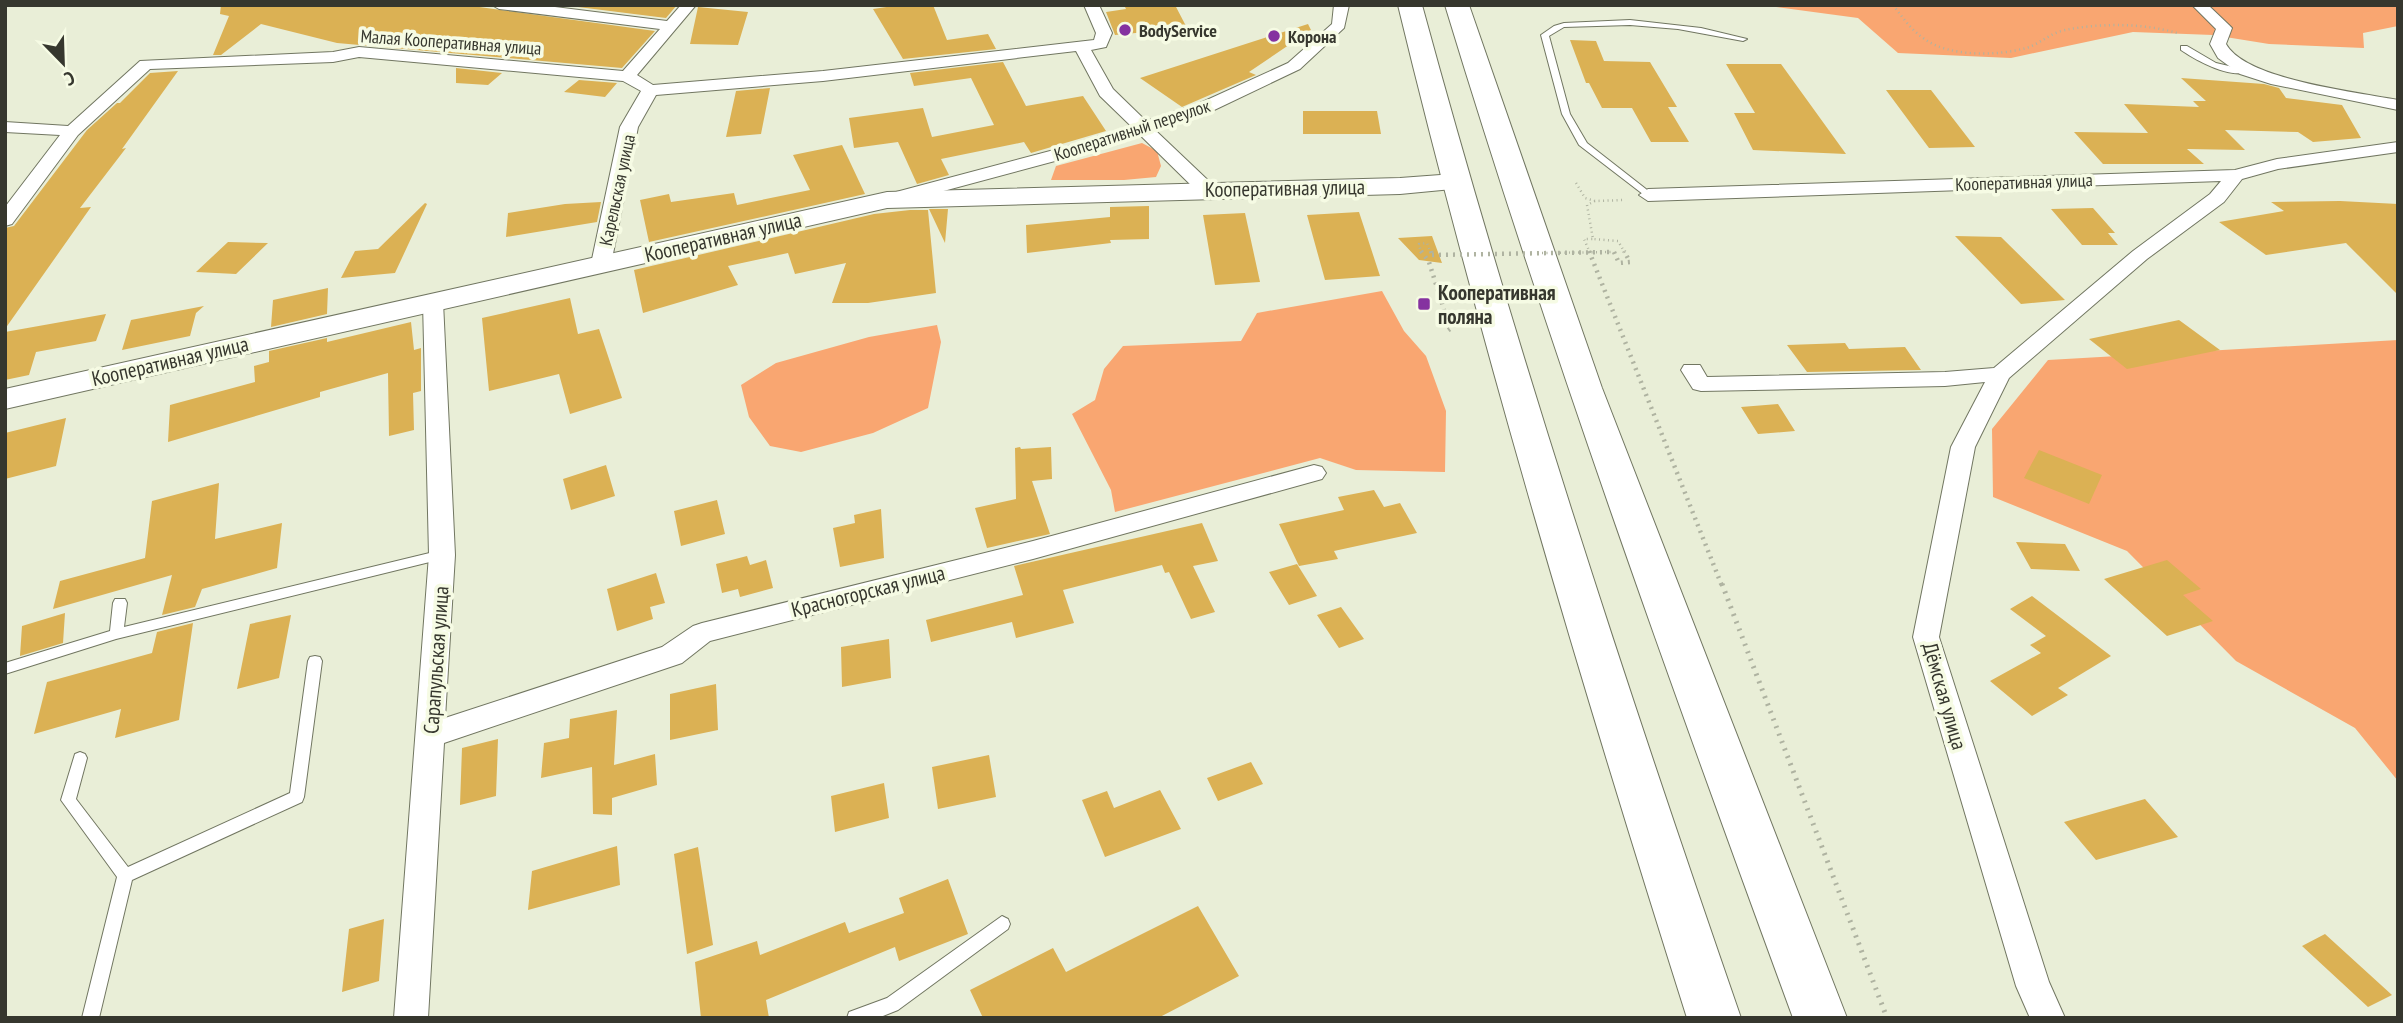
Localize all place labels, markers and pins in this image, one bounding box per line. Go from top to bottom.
place label: BodyService [1139,19,1217,42]
marker: BodyService [1117,22,1133,38]
place label: Корона [1288,25,1336,48]
marker: Корона [1266,28,1282,44]
place label: Кооперативная поляна [1438,279,1556,330]
marker: Кооперативная поляна [1416,296,1432,312]

